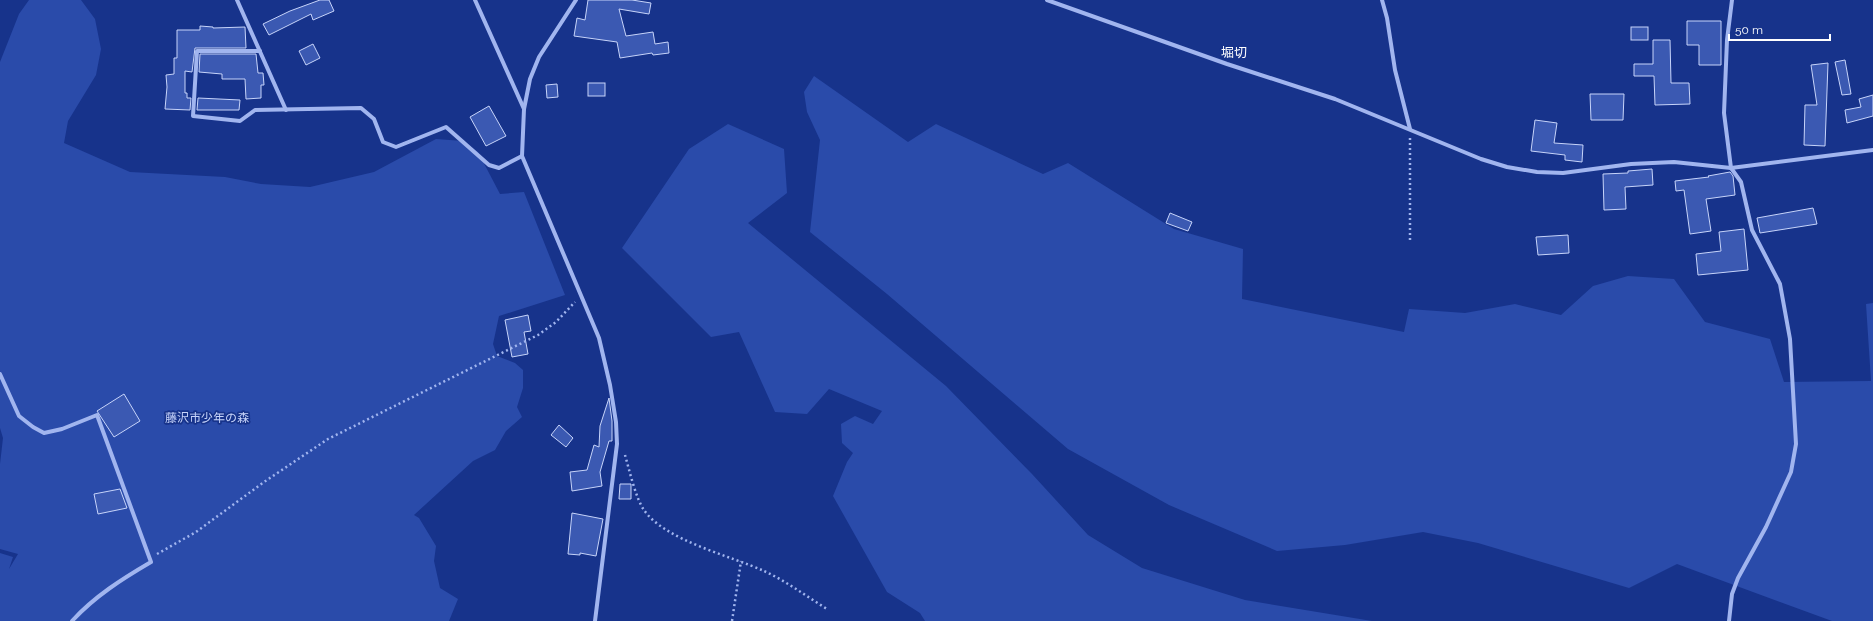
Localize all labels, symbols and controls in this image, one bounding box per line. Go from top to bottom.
scale bar [1729,16,1830,42]
text: 50 m [1735,23,1763,37]
district label: 堀切 [1221,45,1247,60]
park label: 藤沢市少年の森 [165,411,249,425]

